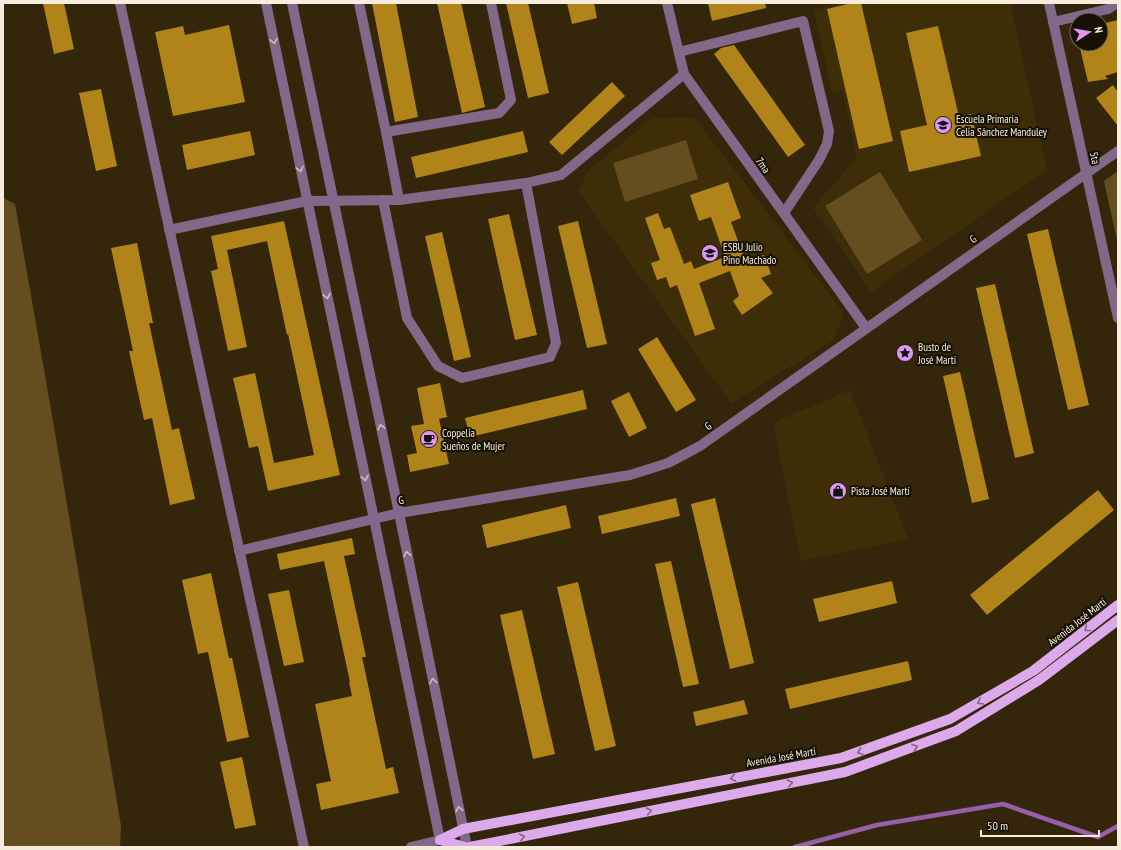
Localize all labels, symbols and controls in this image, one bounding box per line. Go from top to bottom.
north arrow [1069,12,1109,52]
text: N [1091,26,1106,34]
one-way arrow [270,38,278,44]
place label: Escuela Primaria Celia Sánchez Manduley [956,112,1048,139]
school or university icon: Escuela Primaria Celia Sánchez Manduley [933,115,953,135]
street label: 5ta [1087,150,1103,166]
street label: 7ma [753,154,773,176]
one-way arrow [296,165,304,172]
street label: G [967,232,979,246]
place label: ESBU Julio Pino Machado [723,240,777,267]
school or university icon: ESBU Julio Pino Machado [700,243,720,263]
one-way arrow [322,293,331,299]
place label: Busto de José Martí [917,340,957,367]
place icon: Busto de José Martí [895,343,915,363]
street label: G [702,419,714,433]
one-way arrow [377,424,386,430]
place label: Coppelia Sueños de Mujer [442,426,505,453]
cafe icon: Coppelia Sueños de Mujer [419,429,439,449]
one-way arrow [361,475,369,481]
shop icon: Pista José Martí [828,481,848,501]
place label: Pista José Martí [851,484,911,498]
street label: G [397,493,405,507]
one-way arrow [404,551,412,557]
street label: Avenida José Martí [1045,594,1110,649]
one-way arrow [1085,625,1092,632]
one-way arrow [429,678,438,685]
one-way arrow [977,698,984,705]
one-way arrow [911,743,918,751]
street label: Avenida José Martí [745,744,818,770]
one-way arrow [857,747,864,755]
one-way arrow [730,774,736,782]
one-way arrow [787,780,793,788]
one-way arrow [455,806,463,812]
one-way arrow [646,808,652,816]
scale bar [981,812,1099,838]
text: 50 m [987,818,1008,833]
one-way arrow [518,833,525,841]

